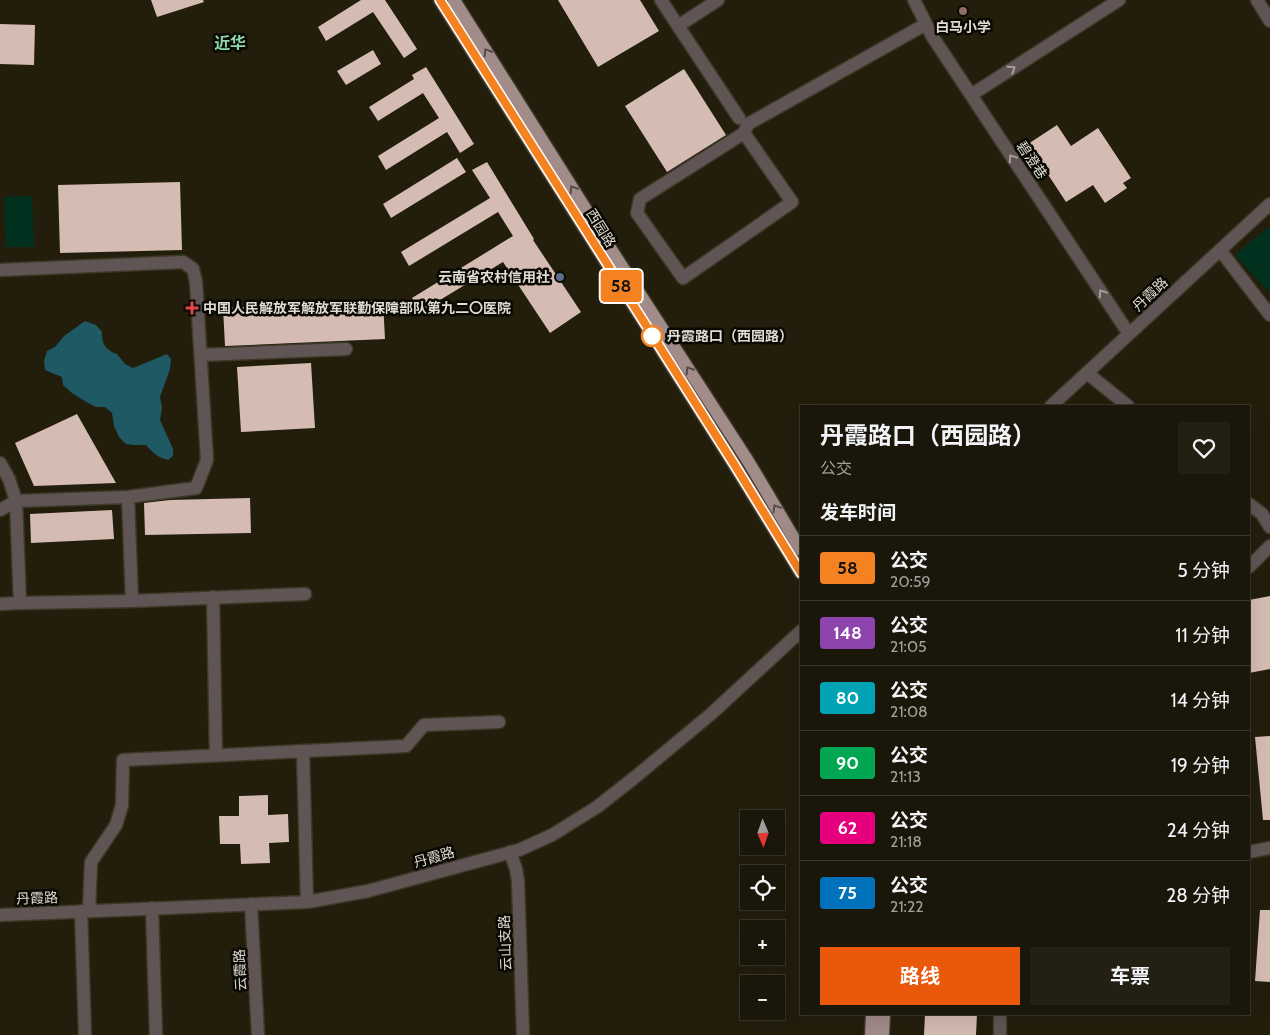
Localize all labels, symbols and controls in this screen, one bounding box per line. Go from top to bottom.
marker: 白马小学 [957,5,969,17]
place label: 白马小学 [935,18,991,36]
district label: 近华 [214,34,246,53]
one-way arrow [484,48,493,57]
one-way arrow [1006,66,1015,75]
street label: 碧澄巷 [1013,138,1051,182]
one-way arrow [1009,154,1018,164]
one-way arrow [570,186,580,195]
street label: 西园路 [582,205,620,251]
place label: 云南省农村信用社 [438,268,550,286]
line badge: 58 [598,270,644,302]
marker: 云南省农村信用社 [554,271,566,283]
street label: 丹霞路 [1129,273,1171,315]
text: 58 [611,275,631,297]
one-way arrow [1099,290,1108,299]
place label: 中国人民解放军解放军联勤保障部队第九二〇医院 [203,299,511,317]
marker: 中国人民解放军解放军联勤保障部队第九二〇医院 [185,301,199,315]
marker: 丹霞路口（西园路） [641,325,663,347]
place label: 丹霞路口（西园路） [667,327,793,345]
one-way arrow [686,367,696,376]
text: 丹霞路口（西园路） [820,421,1036,450]
button: heart [1178,422,1230,474]
text: 公交 [820,459,852,478]
text: 发车时间 [820,501,896,524]
one-way arrow [773,504,783,513]
text: 公交 [890,549,928,572]
text: 58 [837,557,858,579]
text: 5 分钟 [1177,559,1230,582]
text: 20:59 [890,572,931,591]
text: 公交 [890,614,928,637]
text: 148 [833,622,862,644]
text: 11 分钟 [1175,624,1230,647]
text: 21:05 [890,637,927,656]
text: 公交 [890,679,928,702]
text: 80 [836,687,859,709]
text: 14 分钟 [1171,689,1230,712]
text: 21:08 [890,702,928,721]
text: 公交 [890,744,928,767]
text: 90 [836,752,859,774]
text: 19 分钟 [1171,754,1230,777]
text: 21:13 [890,767,921,786]
text: 公交 [890,809,928,832]
north arrow [740,810,785,855]
map controls [740,810,785,1020]
text: 62 [838,817,857,839]
text: 24 分钟 [1167,819,1230,842]
text: 21:18 [890,832,922,851]
street label: 丹霞路 [411,843,457,871]
button: locate [740,865,785,910]
text: 公交 [890,874,928,897]
text: 75 [838,882,857,904]
text: 28 分钟 [1166,884,1230,907]
street label: 丹霞路 [16,888,58,908]
text: 21:22 [890,897,924,916]
street label: 云山支路 [495,915,515,971]
button: + [740,920,785,965]
button: 路线 [820,947,1020,1005]
button: 车票 [1030,947,1230,1005]
street label: 云霞路 [230,949,250,991]
button: − [740,975,785,1020]

